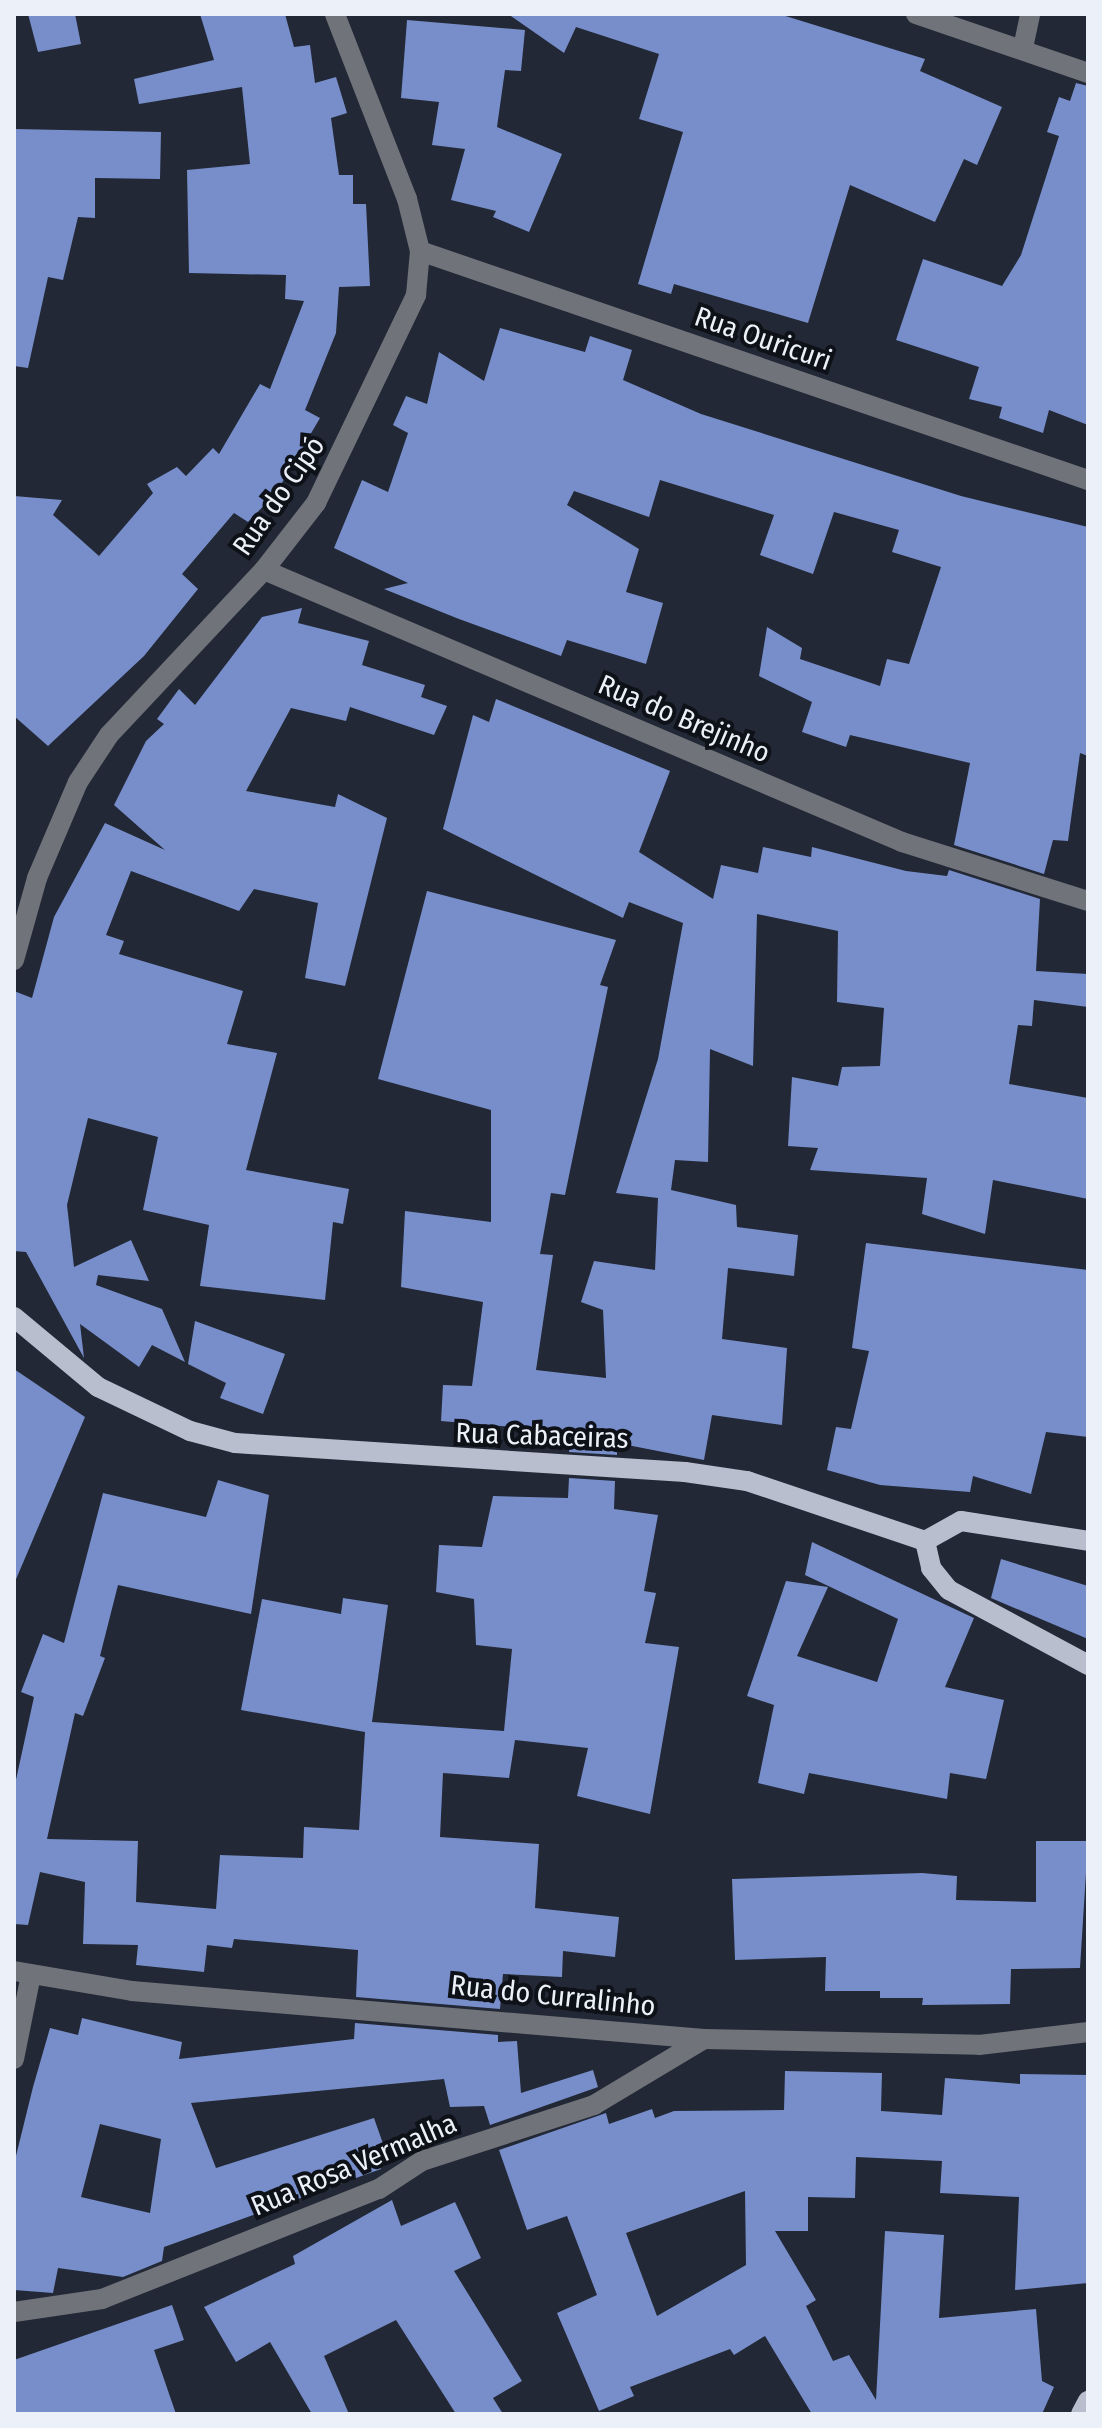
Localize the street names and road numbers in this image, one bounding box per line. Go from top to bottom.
street label: Rua Ouricuri [690,300,836,378]
street label: Rua do Cipó [226,430,332,562]
street label: Rua do Brejinho [593,668,775,770]
street label: Rua Cabaceiras [455,1416,629,1456]
street label: Rua do Curralinho [449,1969,657,2023]
street label: Rua Rosa Vermalha [246,2107,462,2223]

